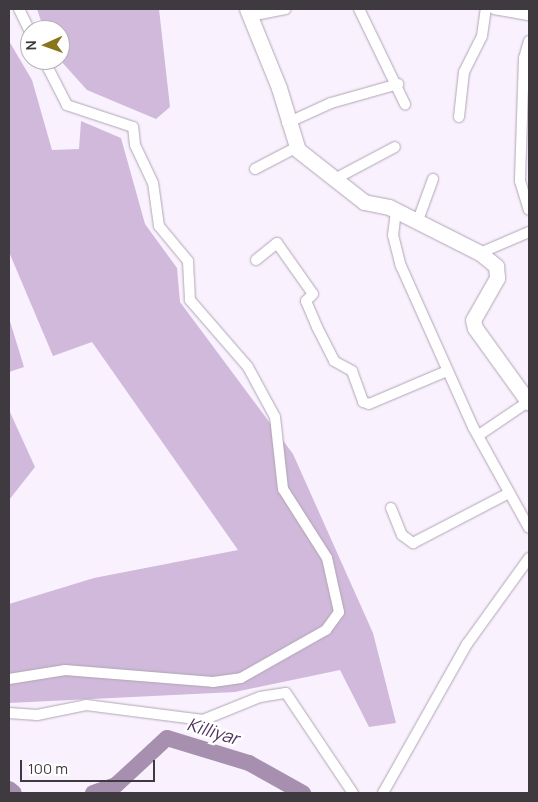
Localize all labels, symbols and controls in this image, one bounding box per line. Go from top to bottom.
north arrow [20,20,70,70]
text: N [21,40,40,51]
water label: Killiyar [184,713,242,749]
scale bar [22,750,158,782]
text: 100 m [28,758,68,779]

